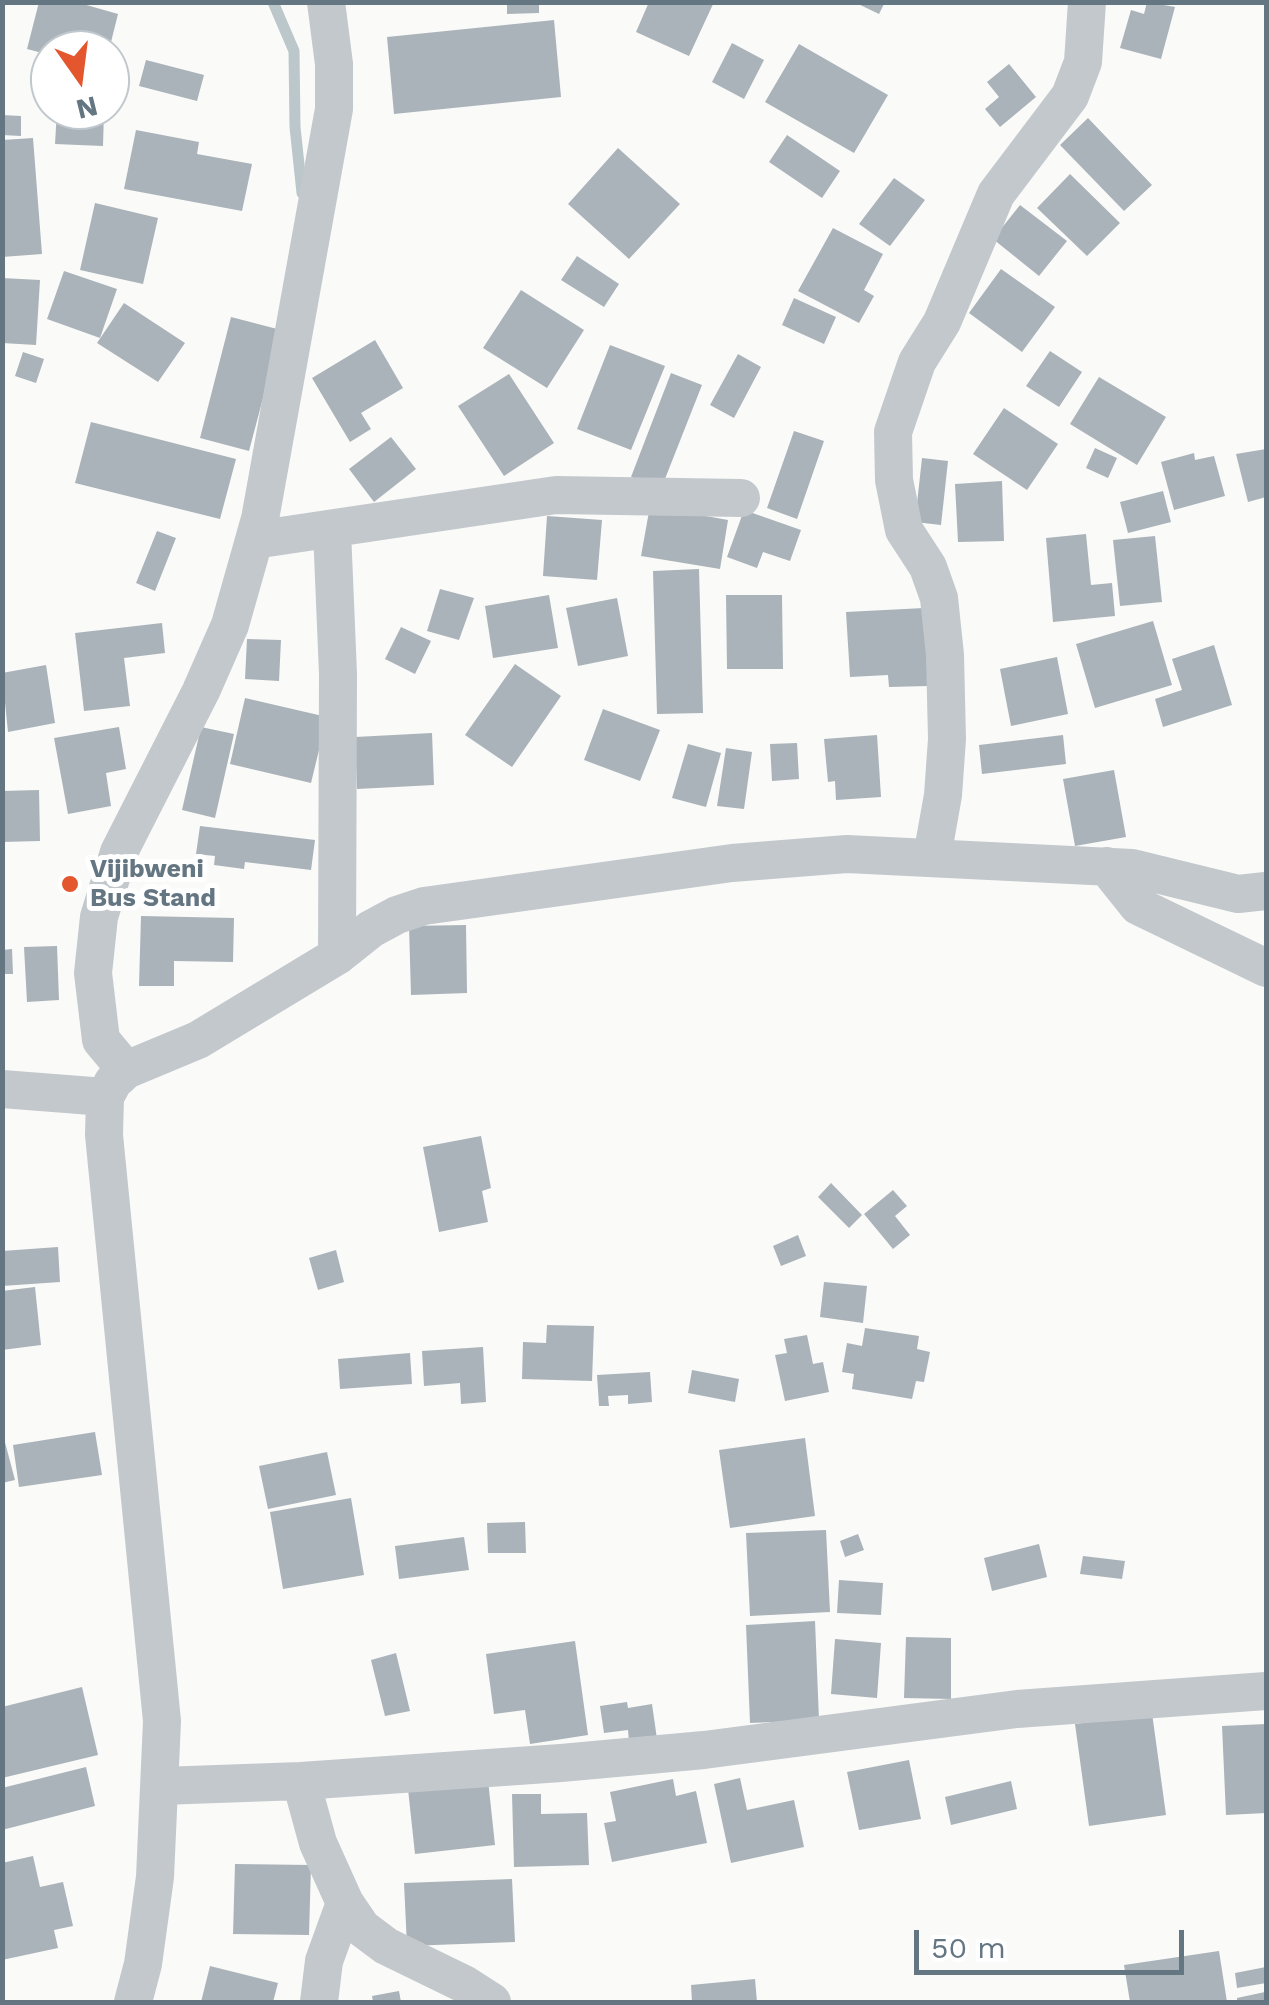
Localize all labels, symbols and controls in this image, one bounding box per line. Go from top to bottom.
north arrow [30,30,130,130]
text: N [73,89,101,126]
place label: Vijibweni Bus Stand [90,855,216,914]
marker: Vijibweni Bus Stand [59,873,81,895]
scale bar [919,1910,1189,1972]
text: 50 m [931,1930,1006,1965]

